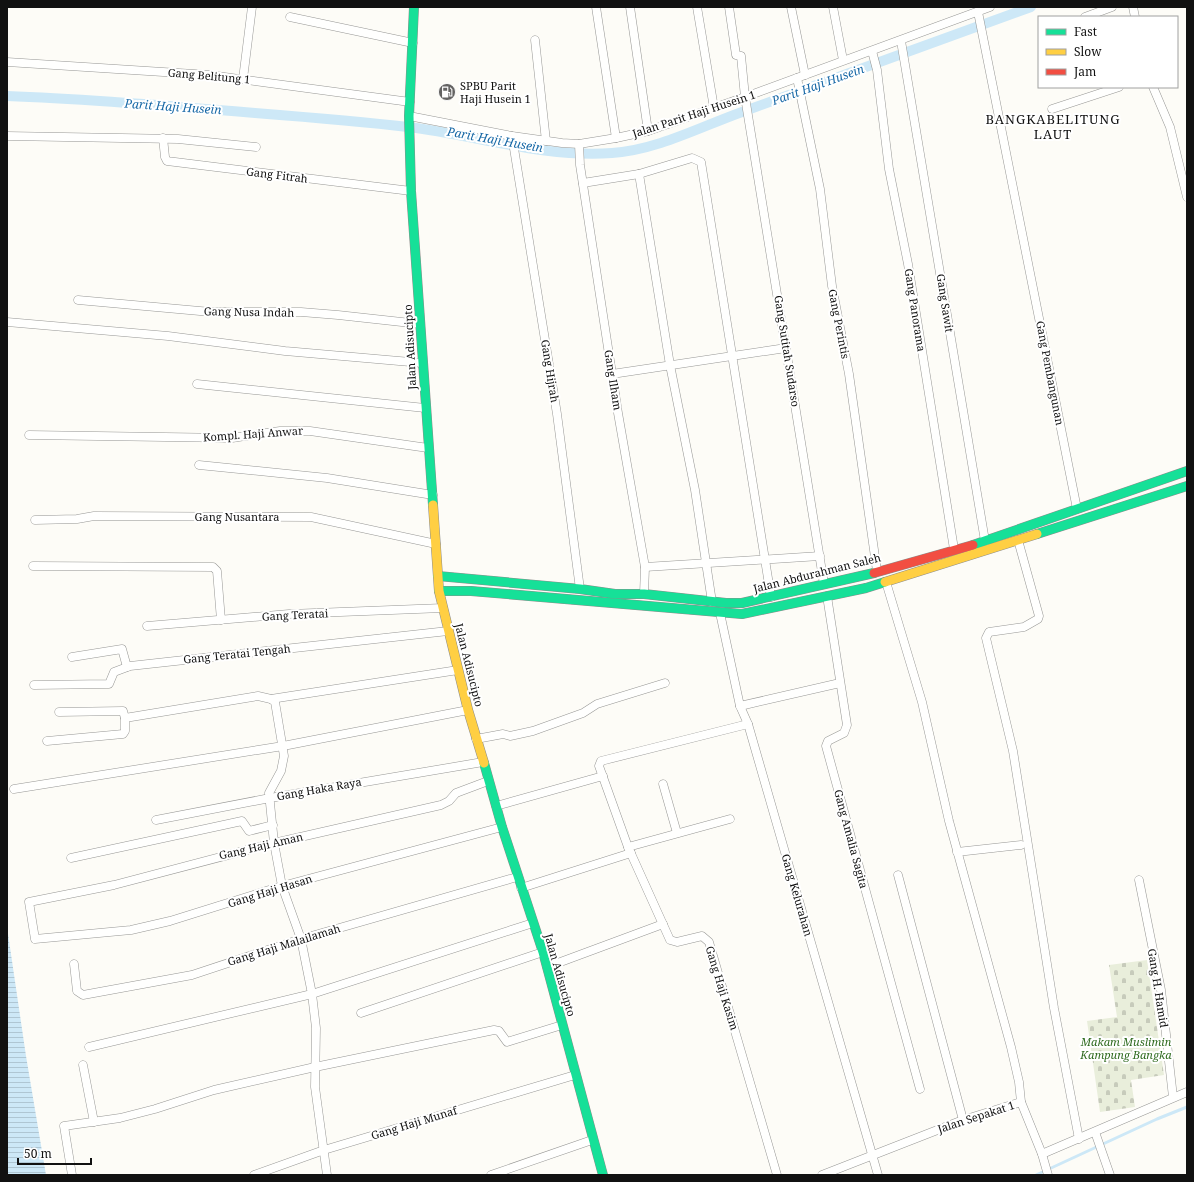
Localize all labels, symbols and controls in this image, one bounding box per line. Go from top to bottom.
legend [1038,16,1178,88]
text: Fast [1074,23,1097,40]
text: Slow [1074,43,1102,60]
water label: Parit Haji Husein [768,60,866,109]
text: Jam [1073,63,1096,80]
street label: Gang Belitung 1 [167,64,251,87]
place label: SPBU Parit Haji Husein 1 [460,78,531,106]
fuel station icon: SPBU Parit Haji Husein 1 [437,82,457,102]
street label: Jalan Parit Haji Husein 1 [629,87,757,141]
water label: Parit Haji Husein [123,95,222,118]
district label: BANGKABELITUNG LAUT [986,110,1120,143]
water label: Parit Haji Husein [445,123,544,156]
street label: Gang Fitrah [245,163,309,186]
street label: Gang Panorama [902,267,929,353]
street label: Gang Sawit [933,273,958,333]
street label: Gang Perintis [825,288,854,360]
street label: Gang Sutitah Sudarso [771,294,804,408]
street label: Gang Nusa Indah [204,303,294,320]
street label: Jalan Adisucipto [400,304,419,391]
street label: Gang Pembangunan [1033,319,1068,426]
street label: Gang Hijrah [538,338,563,404]
street label: Gang Ilham [601,349,626,412]
street label: Kompl. Haji Anwar [202,422,304,444]
street label: Gang Nusantara [195,509,279,524]
street label: Jalan Abdurahman Saleh [751,549,882,596]
street label: Gang Teratai [261,605,329,624]
street label: Jalan Adisucipto [452,621,487,708]
street label: Gang Teratai Tengah [183,640,291,667]
street label: Gang Haka Raya [275,774,363,803]
street label: Gang Amalia Sagita [831,788,872,890]
street label: Gang Haji Aman [217,829,304,862]
street label: Gang Kelurahan [779,852,816,938]
street label: Gang Haji Hasan [226,871,314,911]
street label: Gang Haji Malailamah [226,920,342,969]
street label: Jalan Adisucipto [541,931,579,1018]
street label: Gang Haji Kasim [703,944,743,1032]
street label: Gang H. Hamid [1145,947,1172,1029]
park label: Makam Muslimin Kampung Bangka [1079,1034,1172,1062]
street label: Jalan Sepakat 1 [935,1097,1016,1136]
street label: Gang Haji Munaf [369,1102,460,1143]
scale bar [18,1140,91,1166]
text: 50 m [24,1145,52,1162]

